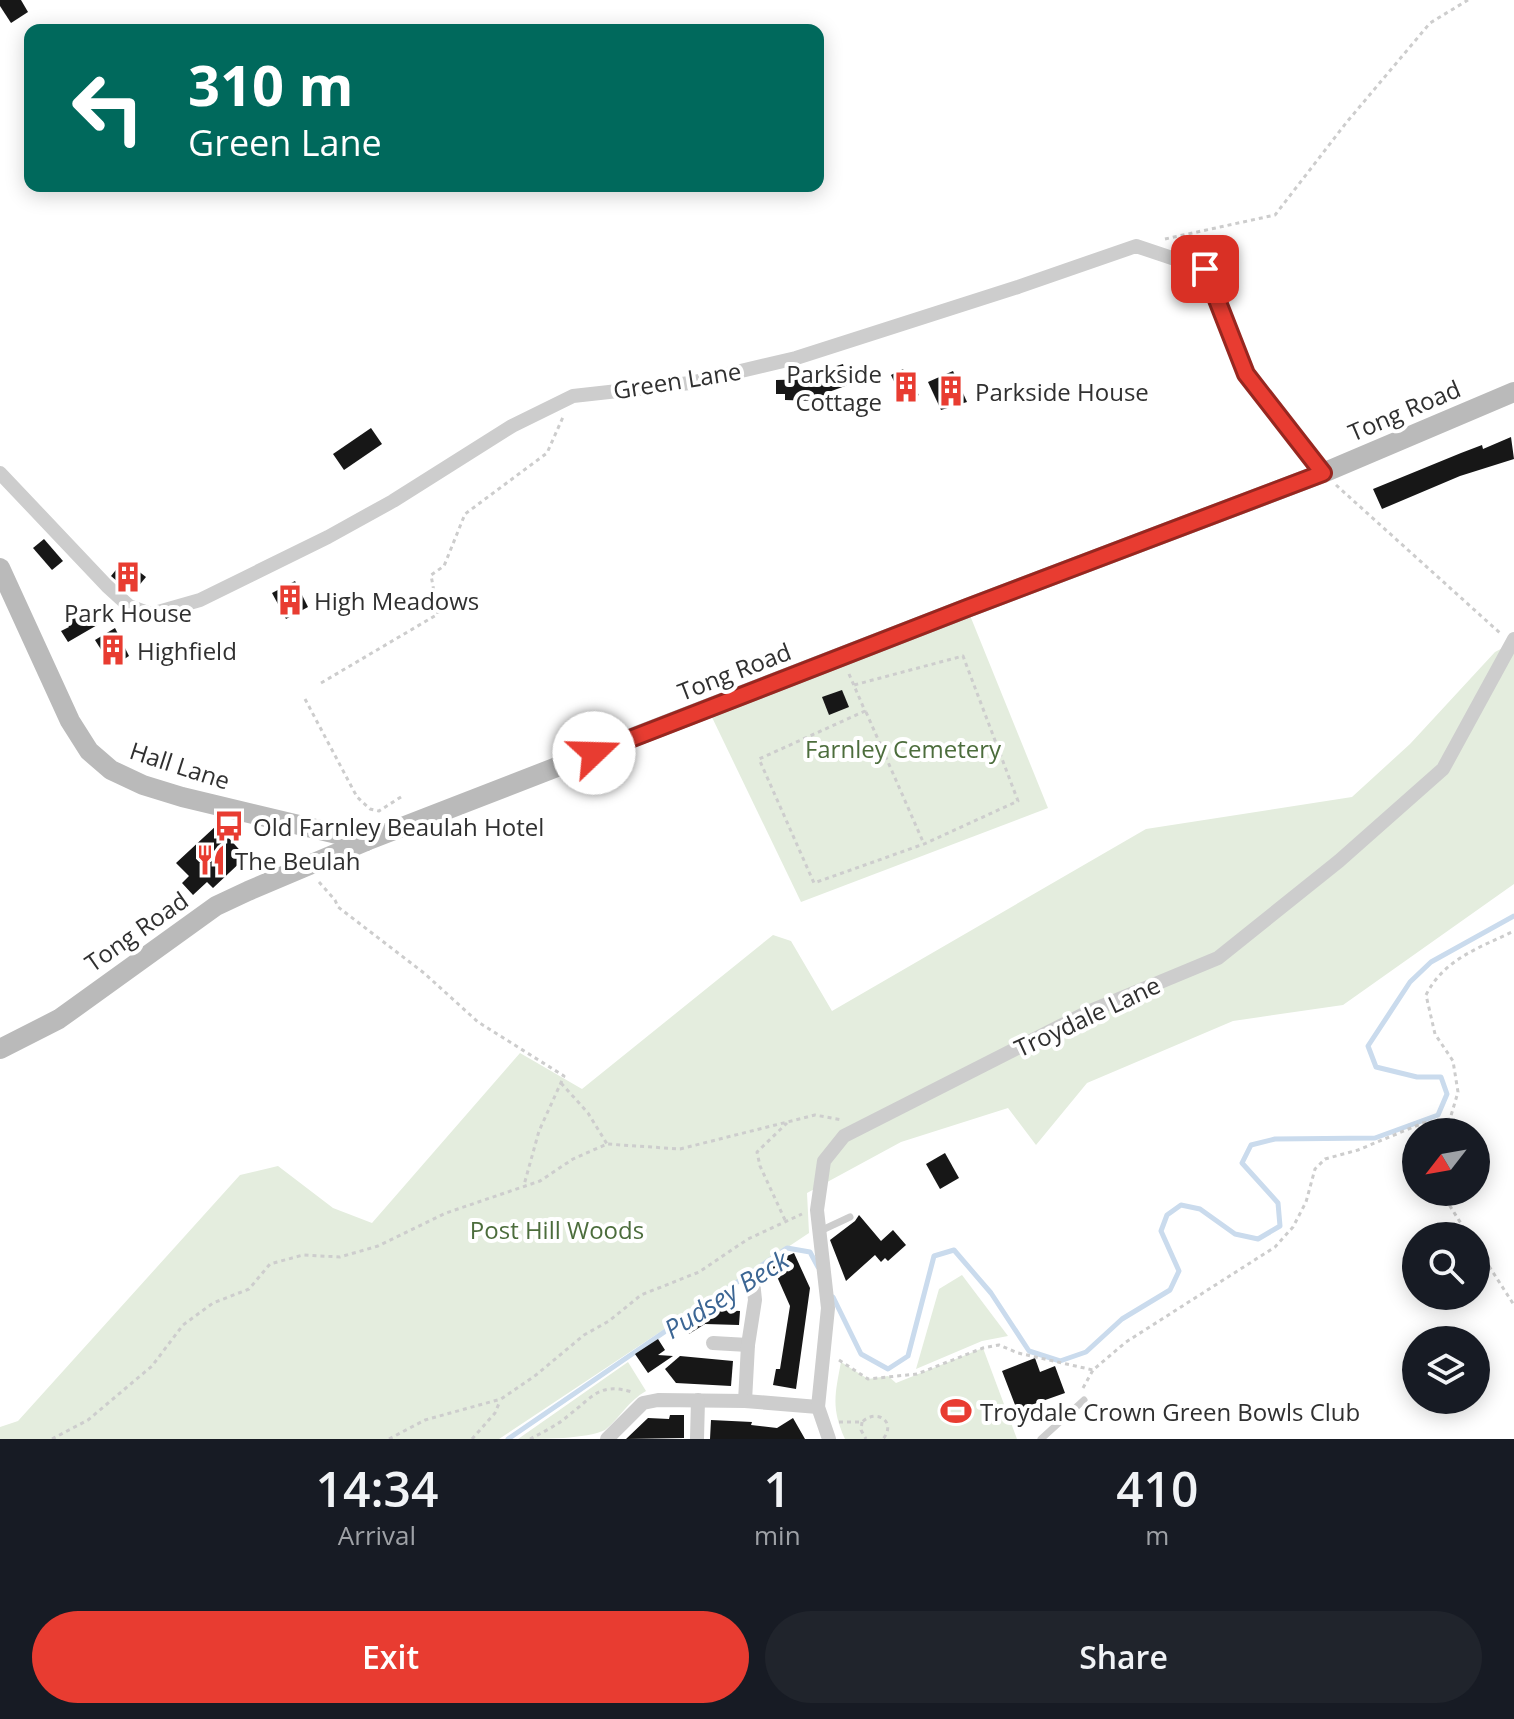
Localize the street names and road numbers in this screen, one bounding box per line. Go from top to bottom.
street label: Green Lane [611,354,743,406]
street label: Tong Road [1343,372,1465,448]
street label: Tong Road [673,634,795,708]
street label: Hall Lane [126,733,234,797]
street label: Tong Road [78,883,194,979]
street label: Troydale Lane [1009,968,1165,1064]

